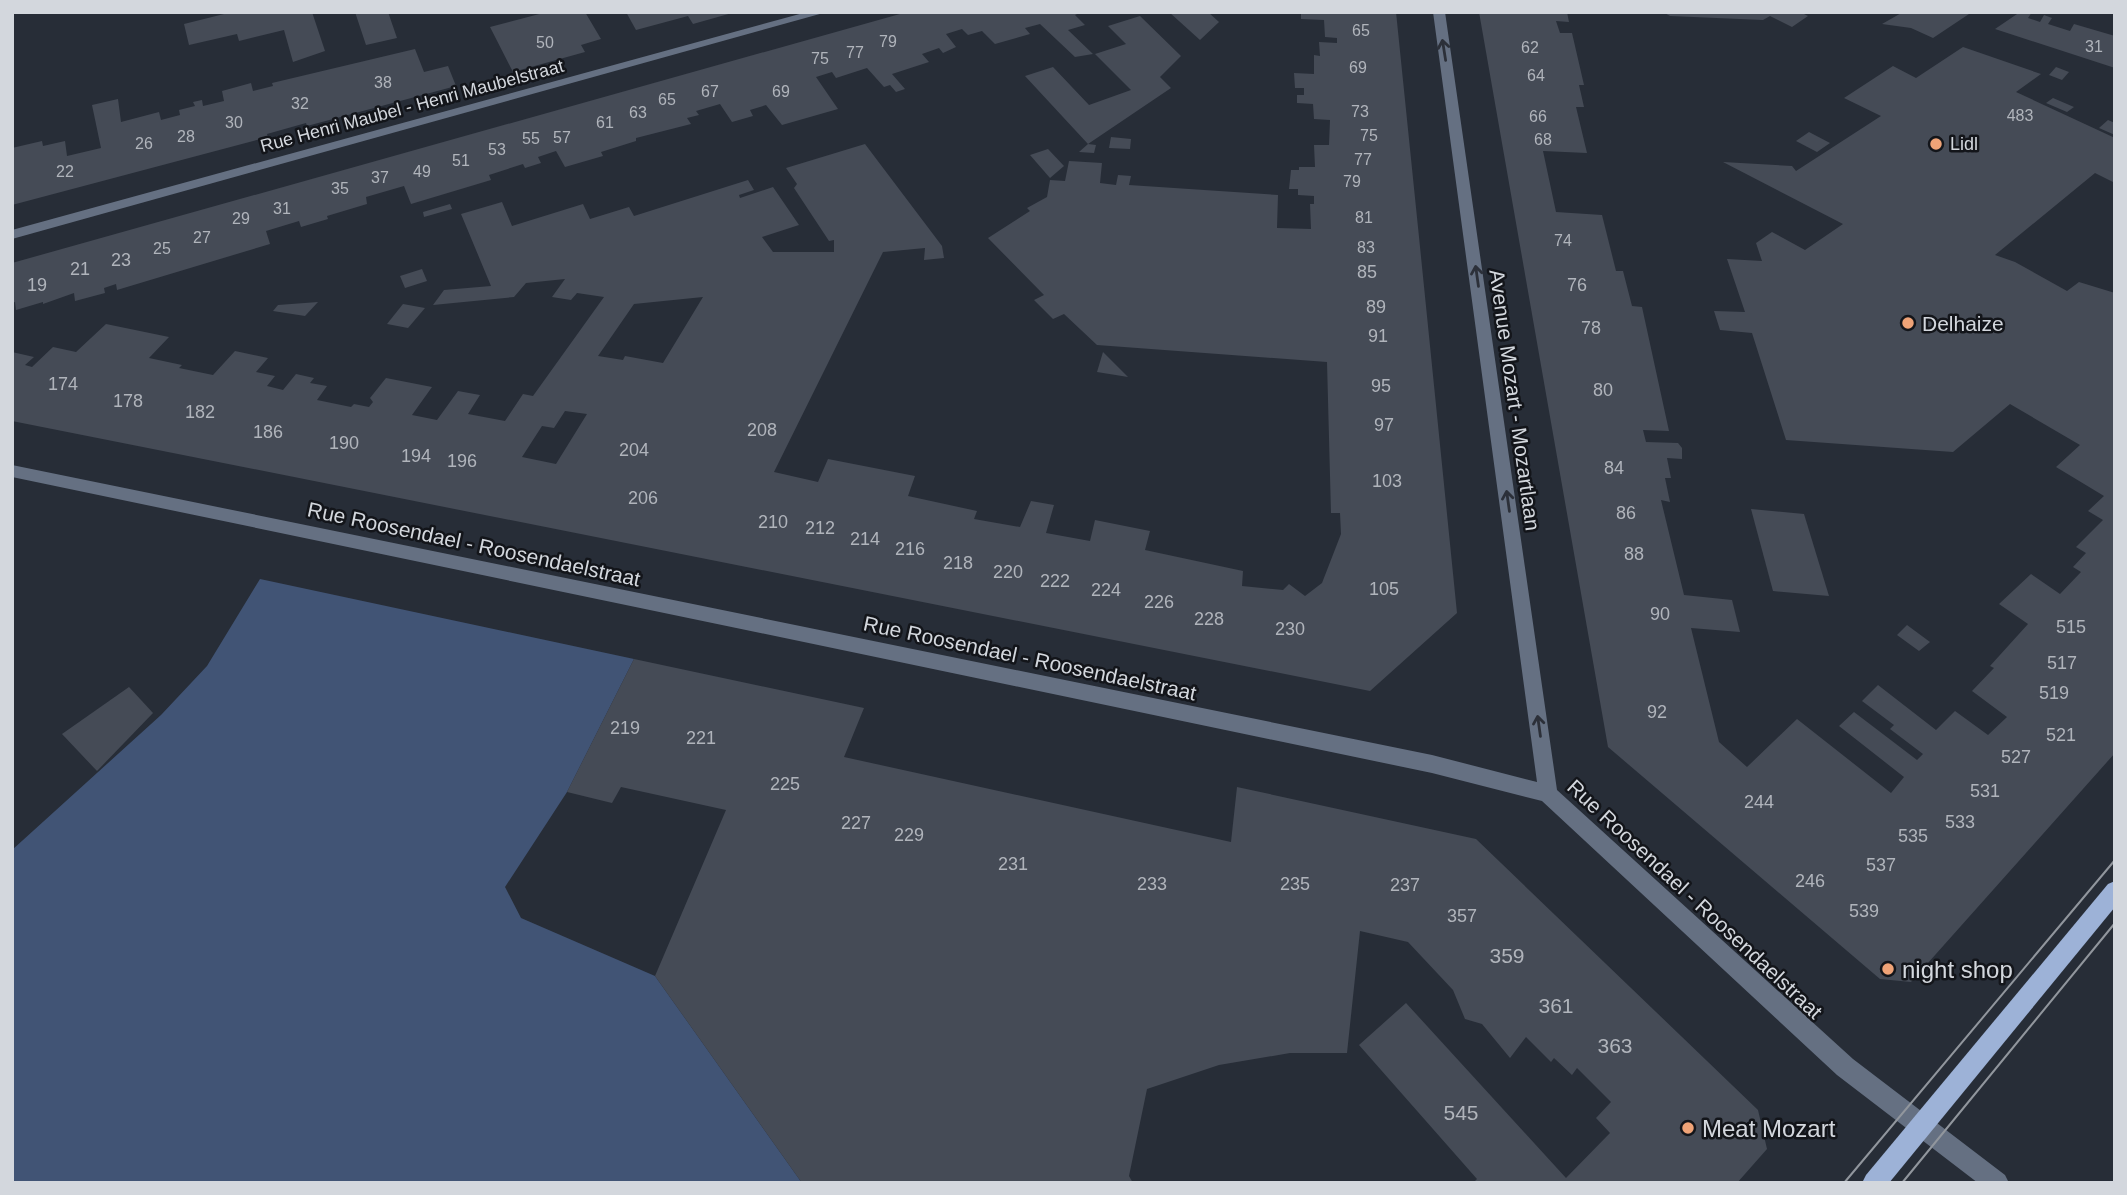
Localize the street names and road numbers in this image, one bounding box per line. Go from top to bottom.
street label: Rue Henri Maubel - Henri Maubelstraat [258,56,566,156]
street label: Avenue Mozart - Mozartlaan [1485,268,1545,532]
street label: Rue Roosendael - Roosendaelstraat [305,497,643,591]
street label: Rue Roosendael - Roosendaelstraat [861,611,1199,705]
street label: Rue Roosendael - Roosendaelstraat [1563,775,1827,1023]

